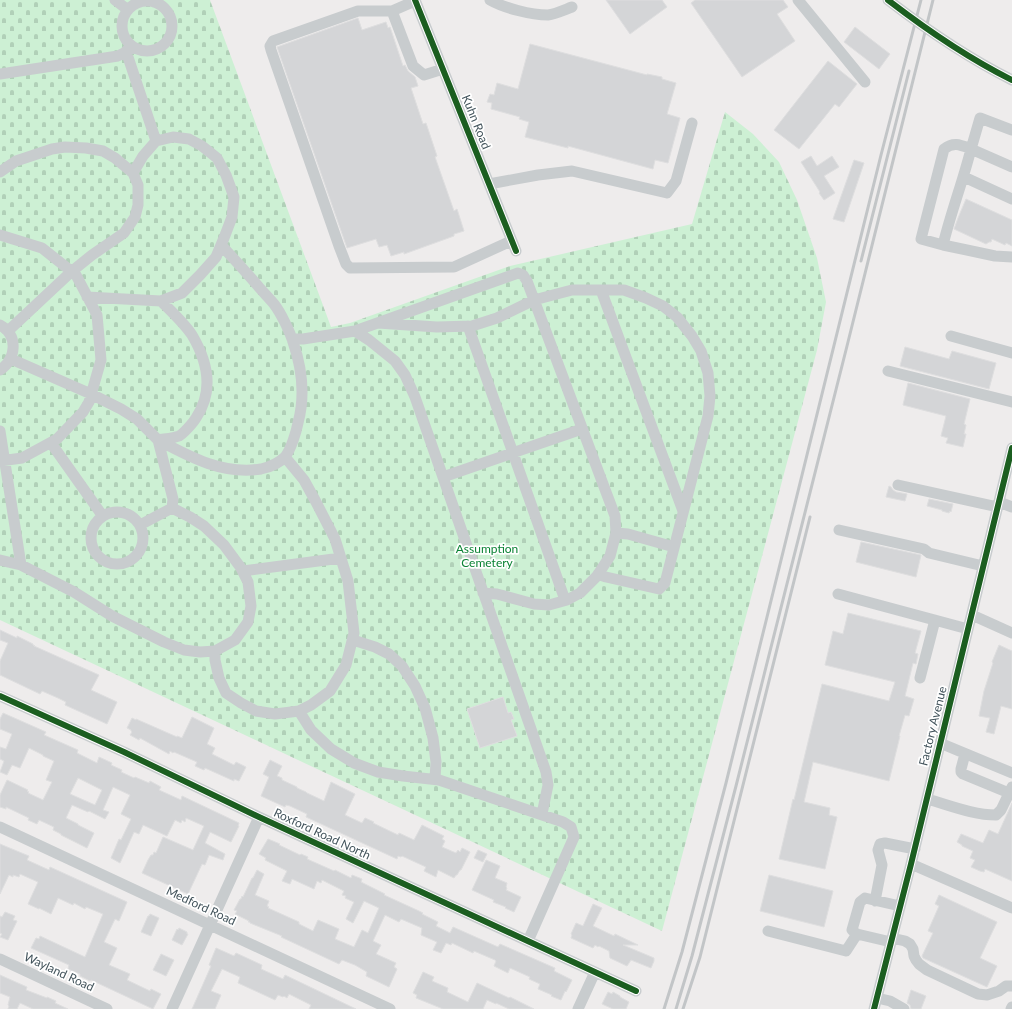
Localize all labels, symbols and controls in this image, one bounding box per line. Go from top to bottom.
street label: Kuhn Road [459,92,494,151]
park label: Assumption Cemetery [456,541,518,570]
street label: Factory Avenue [915,685,950,767]
street label: Roxford Road North [271,805,373,863]
street label: Medford Road [164,883,239,928]
street label: Wayland Road [22,949,97,994]

